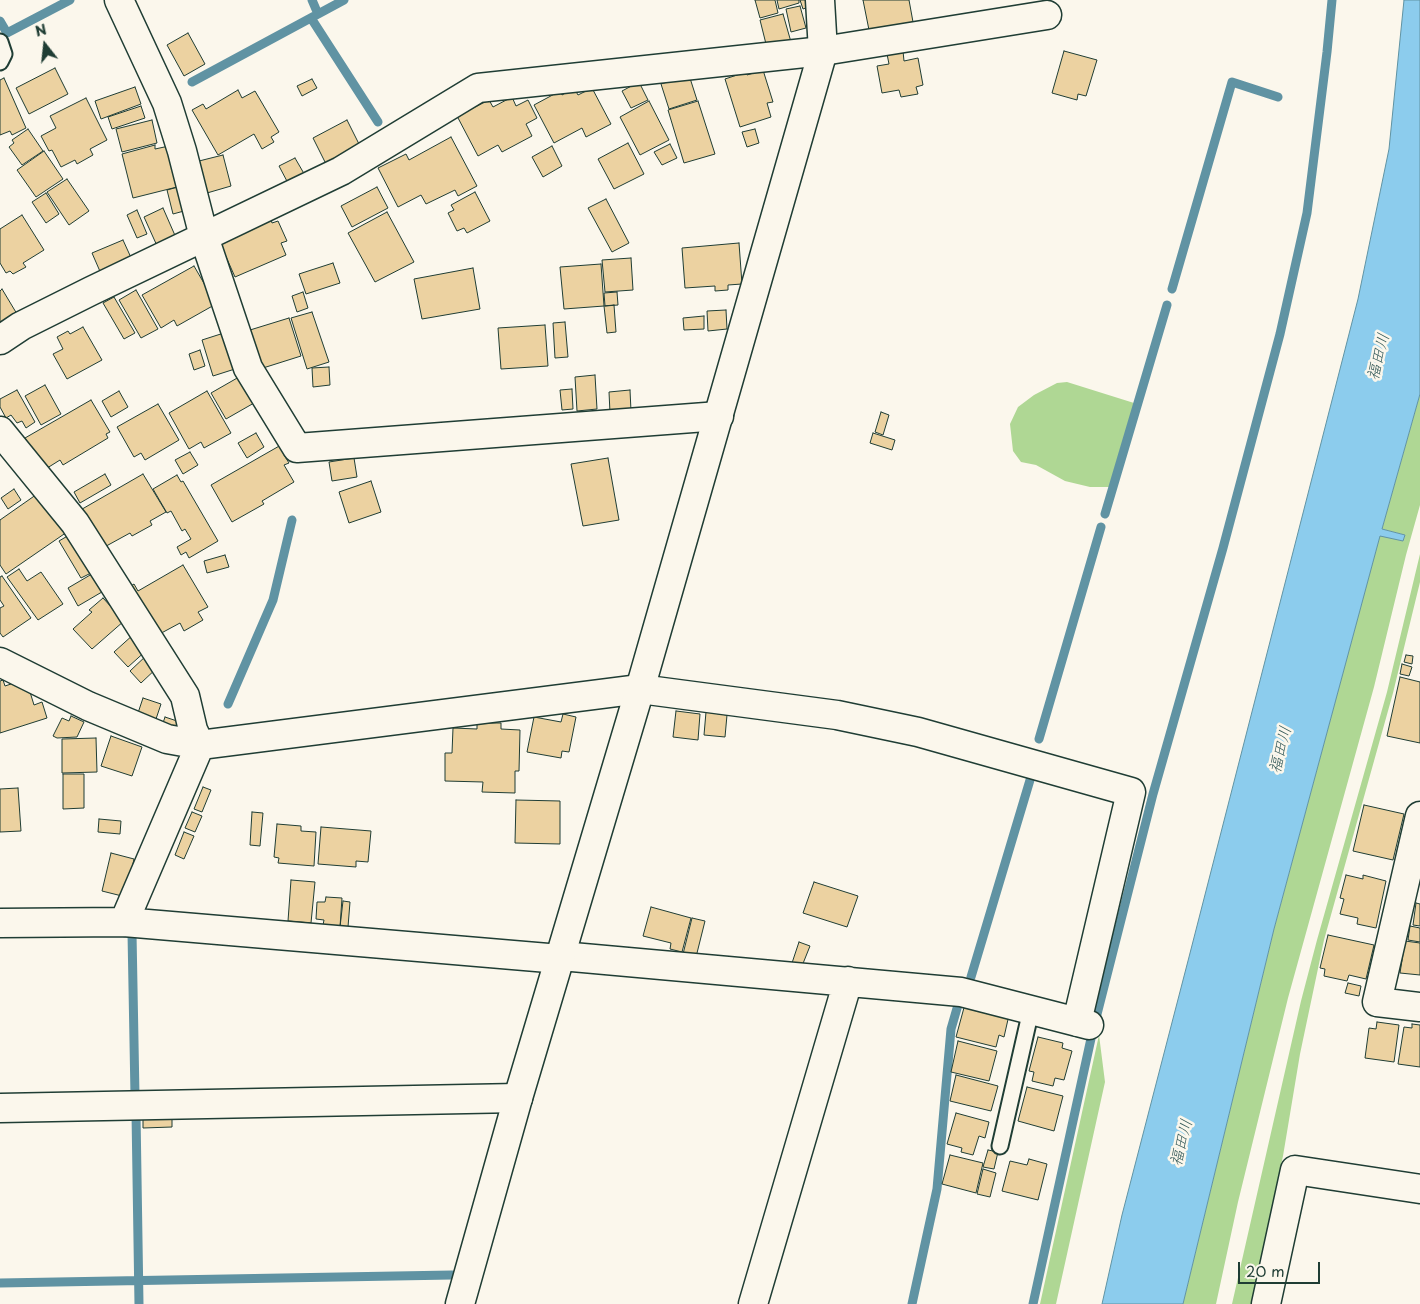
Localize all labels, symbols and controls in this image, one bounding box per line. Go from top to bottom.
text: N [33,18,49,42]
north arrow [20,20,70,70]
water label: 福田川 [1364,331,1394,383]
water label: 福田川 [1266,724,1296,776]
water label: 福田川 [1167,1117,1197,1169]
scale bar [1240,1252,1322,1284]
text: 20 m [1246,1259,1285,1282]

